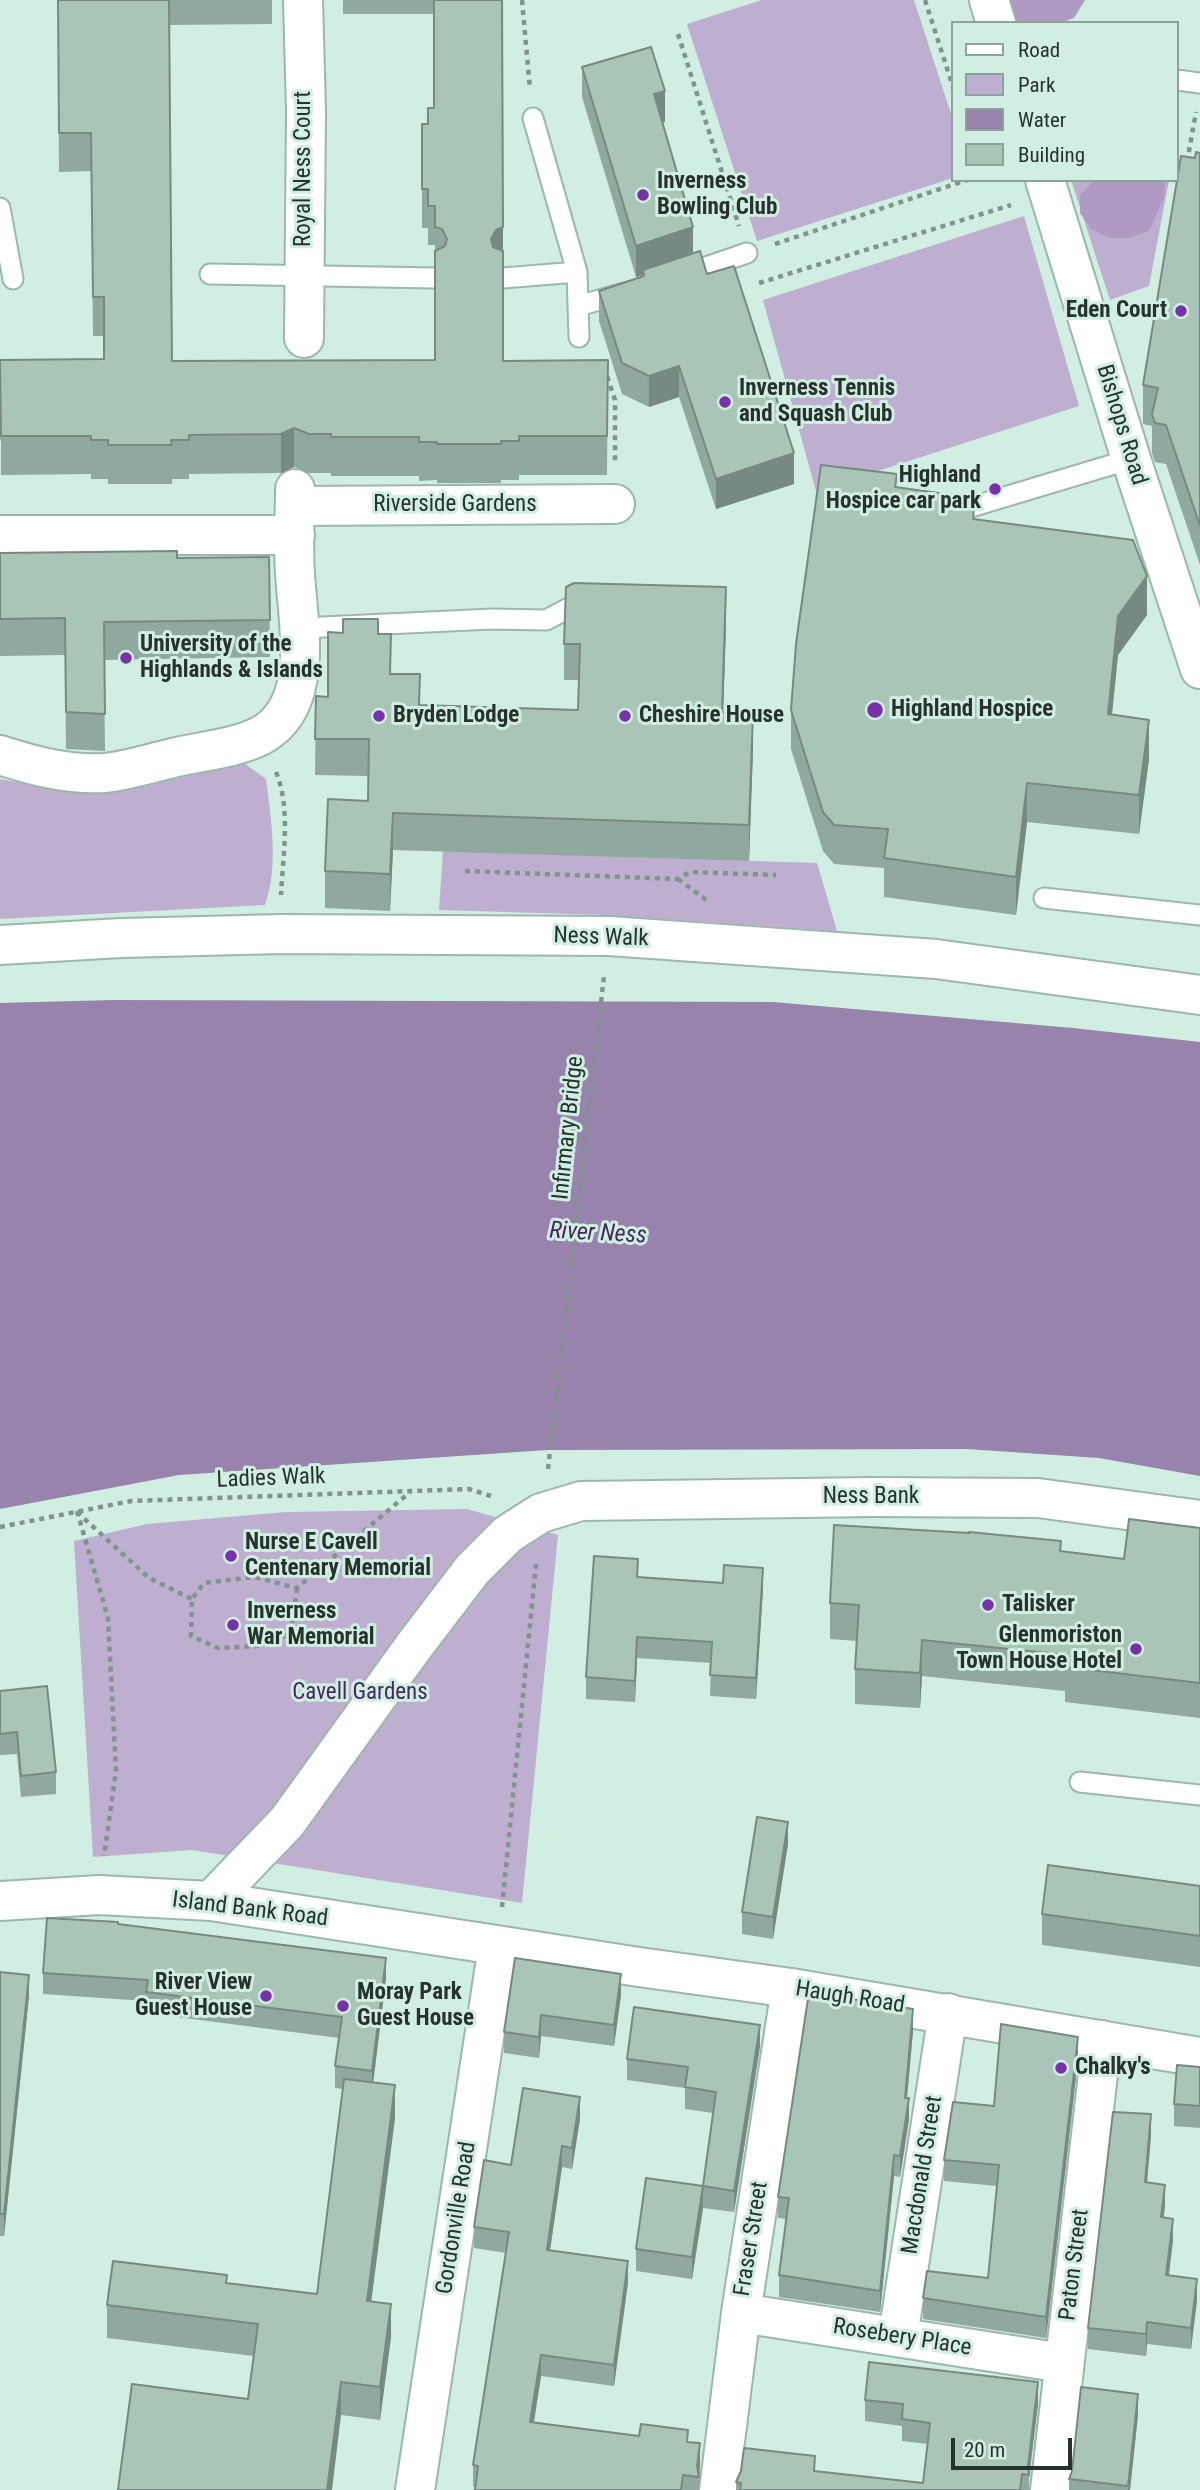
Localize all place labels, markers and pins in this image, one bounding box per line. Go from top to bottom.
place label: Inverness Bowling Club [657,168,777,222]
marker: Inverness Bowling Club [635,187,651,203]
place label: Eden Court [1066,297,1167,325]
marker: Eden Court [1173,303,1189,319]
place label: Inverness Tennis and Squash Club [739,375,895,429]
marker: Inverness Tennis and Squash Club [717,394,733,410]
place label: Highland Hospice car park [826,462,981,516]
marker: Highland Hospice car park [987,481,1003,497]
place label: University of the Highlands & Islands [140,631,323,685]
marker: University of the Highlands & Islands [118,650,134,666]
place label: Highland Hospice [891,696,1053,724]
marker: Highland Hospice [865,700,885,720]
place label: Bryden Lodge [393,702,519,730]
place label: Cheshire House [639,702,784,730]
marker: Bryden Lodge [371,708,387,724]
marker: Cheshire House [617,708,633,724]
place label: Nurse E Cavell Centenary Memorial [245,1529,431,1583]
marker: Nurse E Cavell Centenary Memorial [223,1548,239,1564]
place label: Talisker [1002,1591,1075,1619]
marker: Talisker [980,1597,996,1613]
place label: Inverness War Memorial [247,1598,375,1652]
marker: Inverness War Memorial [225,1617,241,1633]
place label: Glenmoriston Town House Hotel [956,1622,1122,1676]
marker: Glenmoriston Town House Hotel [1128,1641,1144,1657]
place label: River View Guest House [135,1969,252,2023]
place label: Moray Park Guest House [357,1979,474,2033]
marker: River View Guest House [258,1988,274,2004]
marker: Moray Park Guest House [335,1998,351,2014]
place label: Chalky's [1075,2054,1151,2082]
marker: Chalky's [1053,2060,1069,2076]

